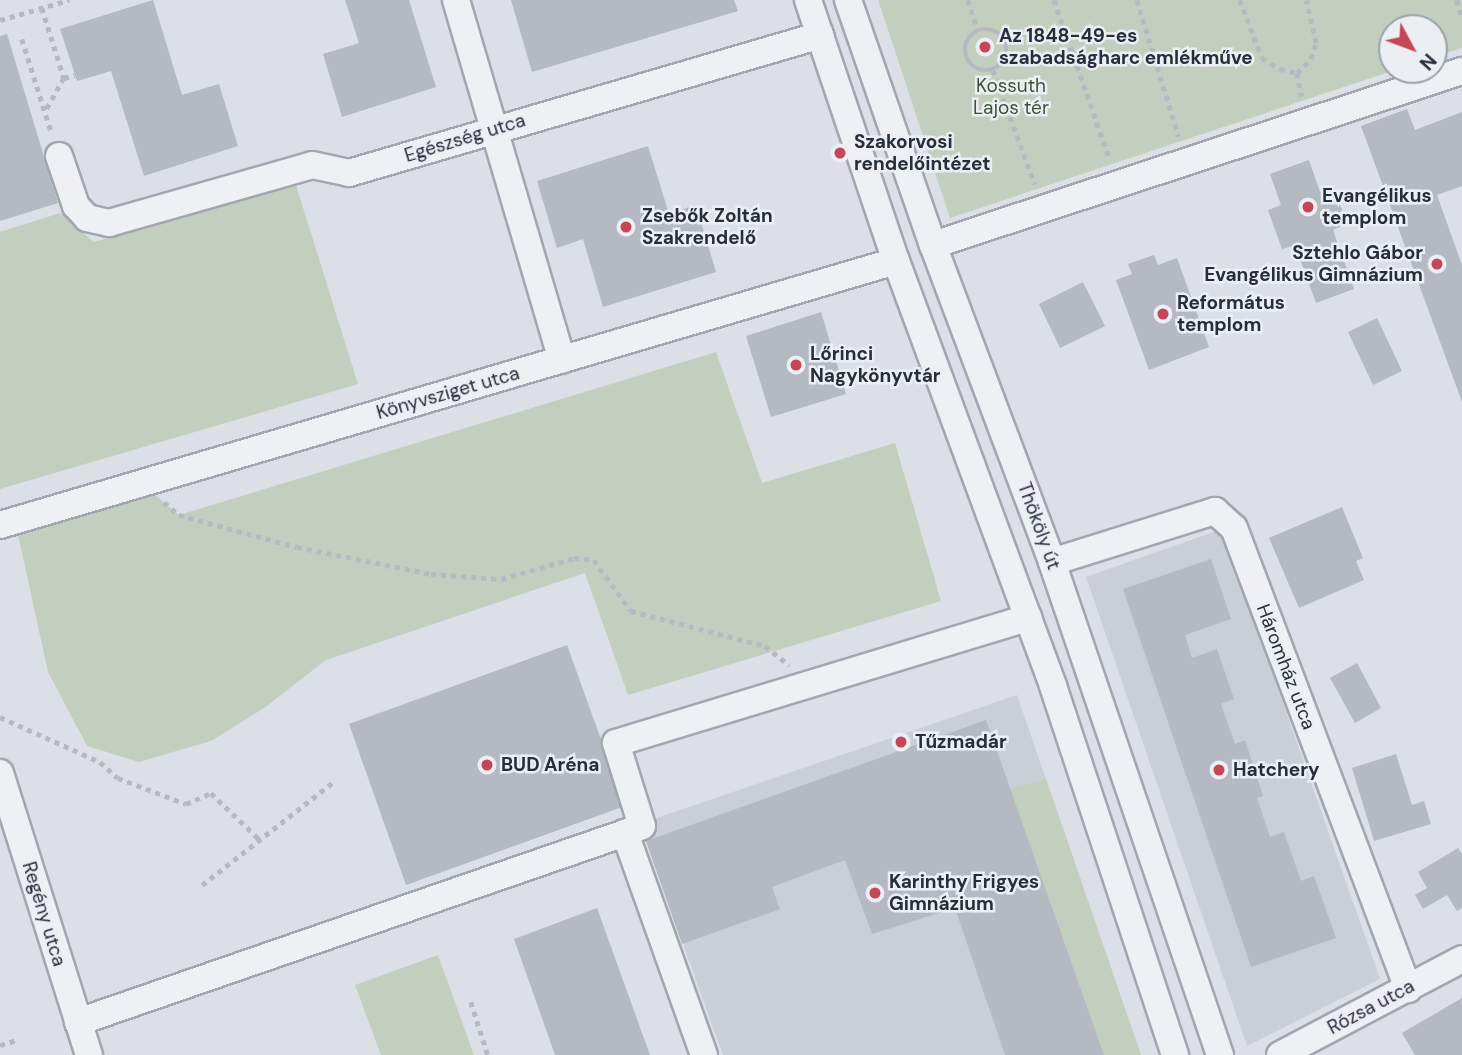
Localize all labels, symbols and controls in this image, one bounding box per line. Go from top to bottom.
north arrow [1378,14,1448,84]
place label: Az 1848-49-es szabadságharc emlékműve [999,25,1253,69]
marker: Az 1848-49-es szabadságharc emlékműve [977,39,993,55]
text: N [1414,48,1442,75]
park label: Kossuth Lajos tér [973,75,1049,119]
street label: Egészség utca [402,109,528,167]
place label: Szakorvosi rendelőintézet [854,131,991,175]
marker: Szakorvosi rendelőintézet [832,145,848,161]
place label: Evangélikus templom [1322,185,1432,229]
marker: Evangélikus templom [1300,199,1316,215]
place label: Zsebők Zoltán Szakrendelő [642,205,773,249]
marker: Zsebők Zoltán Szakrendelő [616,217,636,237]
place label: Sztehlo Gábor Evangélikus Gimnázium [1204,242,1423,286]
marker: Sztehlo Gábor Evangélikus Gimnázium [1429,256,1445,272]
place label: Református templom [1177,292,1285,336]
marker: Református templom [1155,306,1171,322]
place label: Lőrinci Nagykönyvtár [810,343,941,387]
marker: Lőrinci Nagykönyvtár [788,357,804,373]
street label: Könyvsziget utca [374,362,522,424]
street label: Thököly út [1013,479,1065,573]
street label: Háromház utca [1252,601,1320,733]
place label: Tűzmadár [915,731,1007,753]
marker: Tűzmadár [893,734,909,750]
place label: BUD Aréna [501,754,599,776]
marker: BUD Aréna [479,757,495,773]
place label: Hatchery [1233,759,1320,781]
marker: Hatchery [1211,762,1227,778]
street label: Regény utca [17,859,71,969]
place label: Karinthy Frigyes Gimnázium [889,871,1039,915]
marker: Karinthy Frigyes Gimnázium [867,885,883,901]
street label: Rózsa utca [1324,975,1418,1039]

